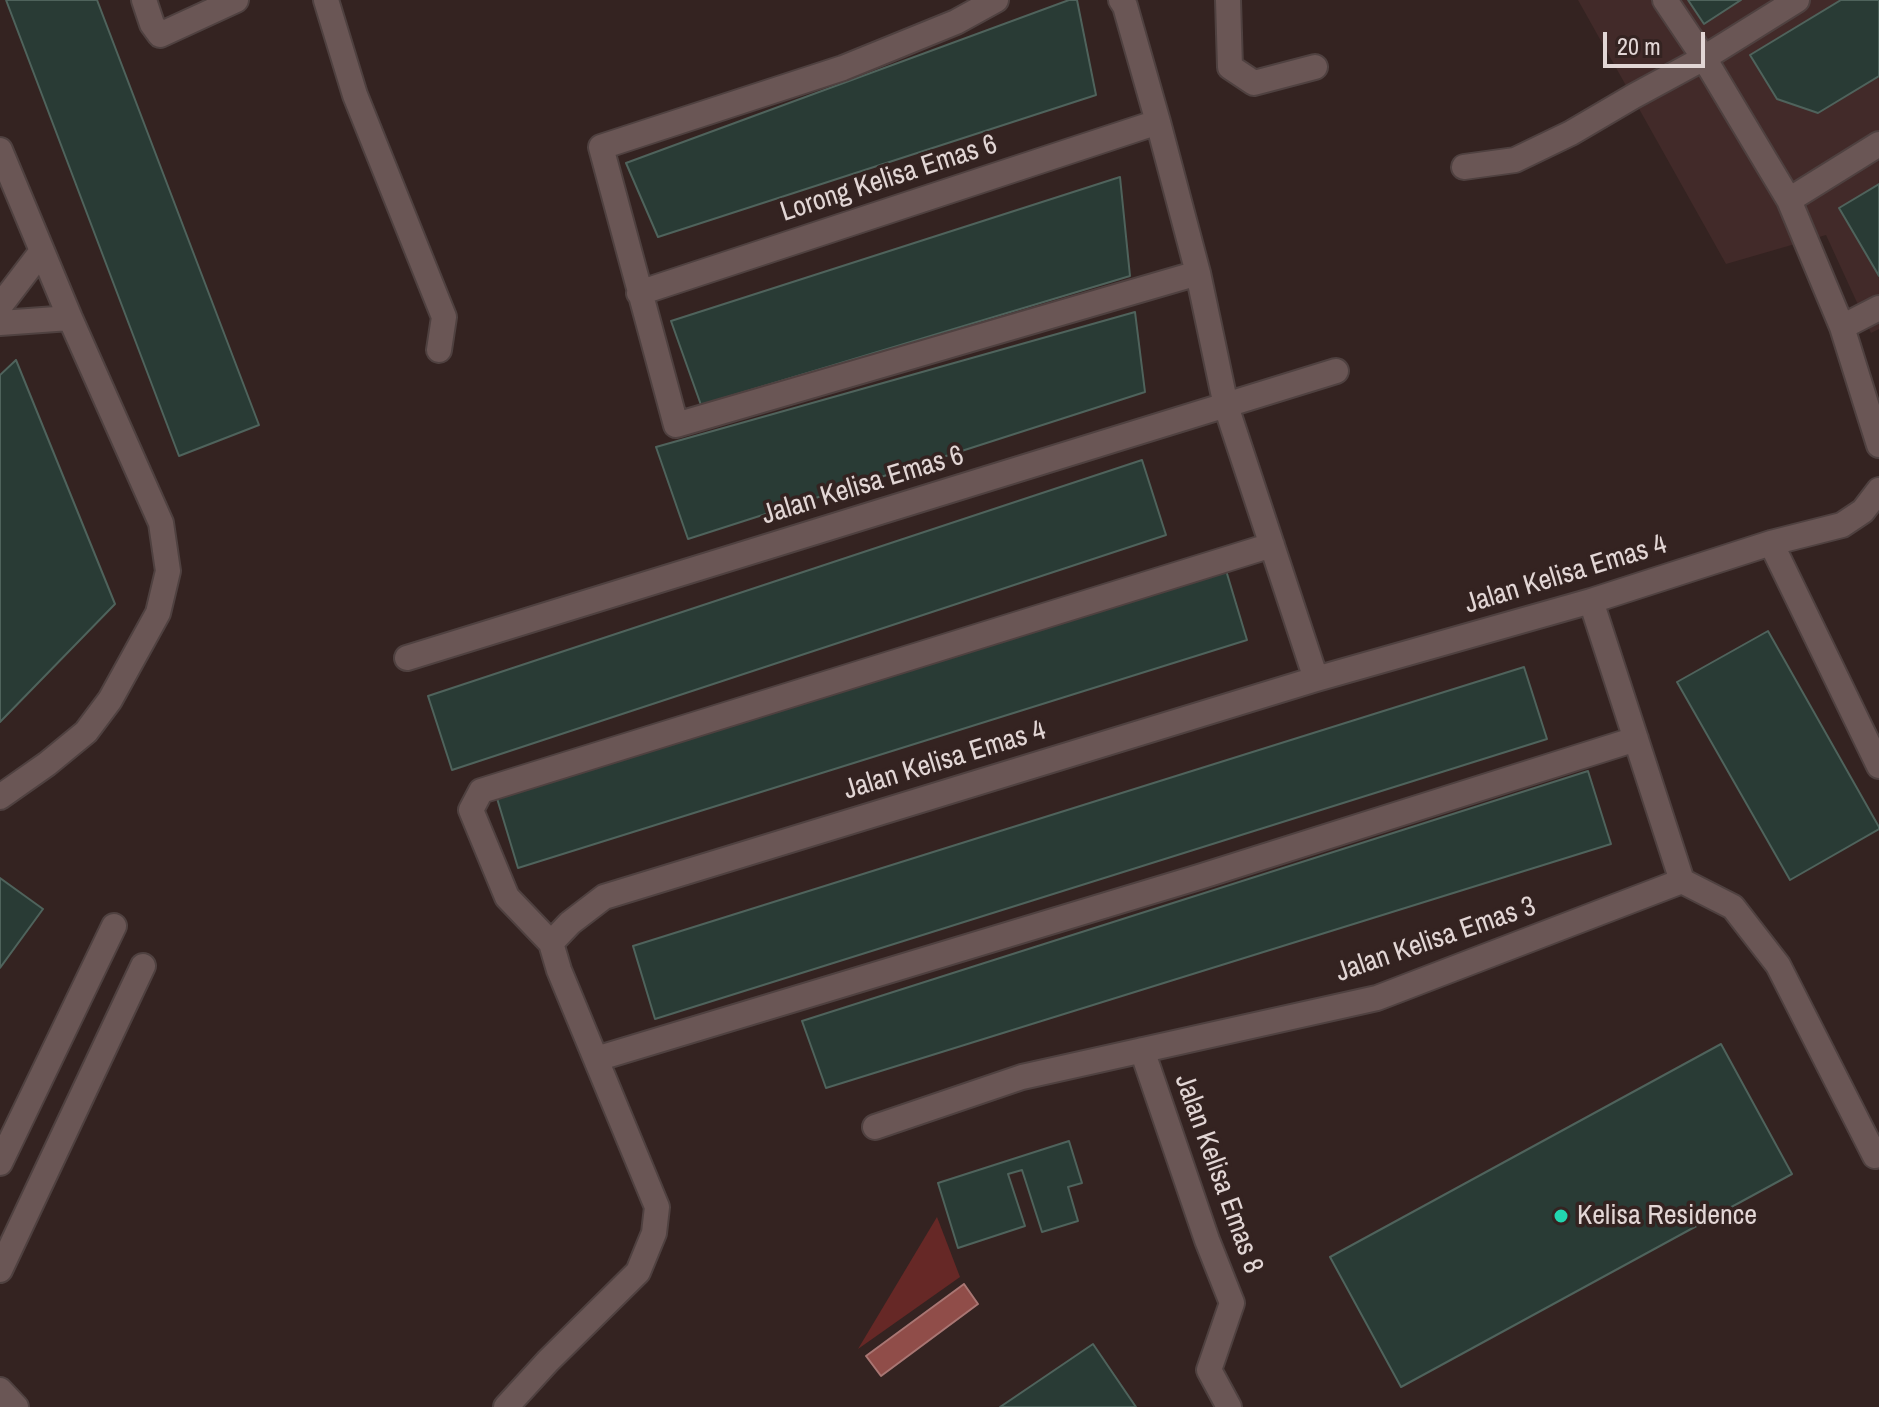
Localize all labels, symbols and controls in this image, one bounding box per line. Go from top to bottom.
scale bar [1607,16,1709,66]
text: 20 m [1617,30,1661,62]
street label: Lorong Kelisa Emas 6 [776,128,1002,230]
street label: Jalan Kelisa Emas 6 [758,439,968,533]
street label: Jalan Kelisa Emas 4 [1461,528,1671,622]
street label: Jalan Kelisa Emas 4 [840,714,1050,808]
street label: Jalan Kelisa Emas 3 [1332,890,1540,990]
street label: Jalan Kelisa Emas 8 [1166,1070,1270,1278]
place label: Kelisa Residence [1577,1199,1757,1233]
marker: Kelisa Residence [1552,1207,1570,1225]

